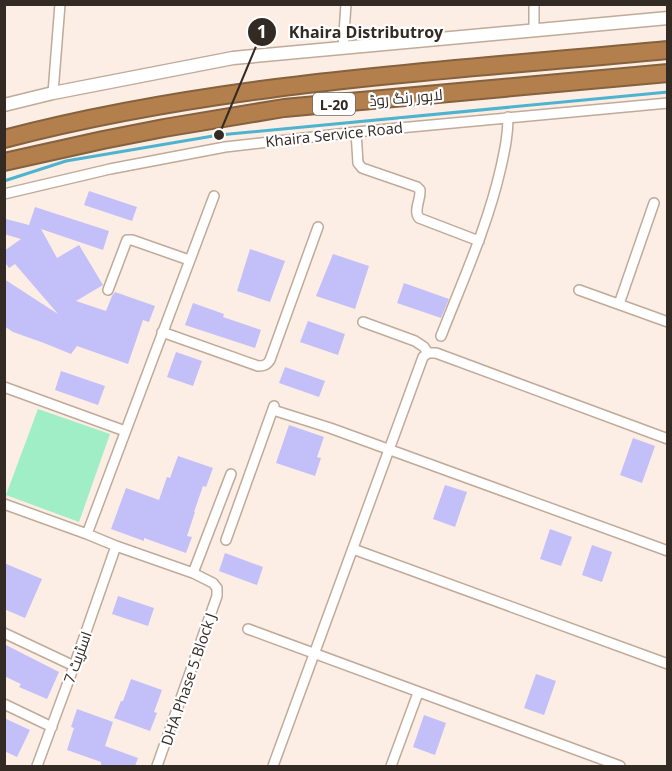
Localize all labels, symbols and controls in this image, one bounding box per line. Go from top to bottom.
callout: Khaira Distributroy [247,15,455,49]
text: 1 [257,19,267,43]
text: Khaira Distributroy [289,21,444,43]
street label: لاہور رنگ روڈ [368,84,444,111]
road number: L-20 [313,93,355,115]
street label: Khaira Service Road [264,117,404,151]
street label: DHA Phase 5 Block J [156,610,220,748]
street label: اسٹریٹ 7 [58,628,96,686]

